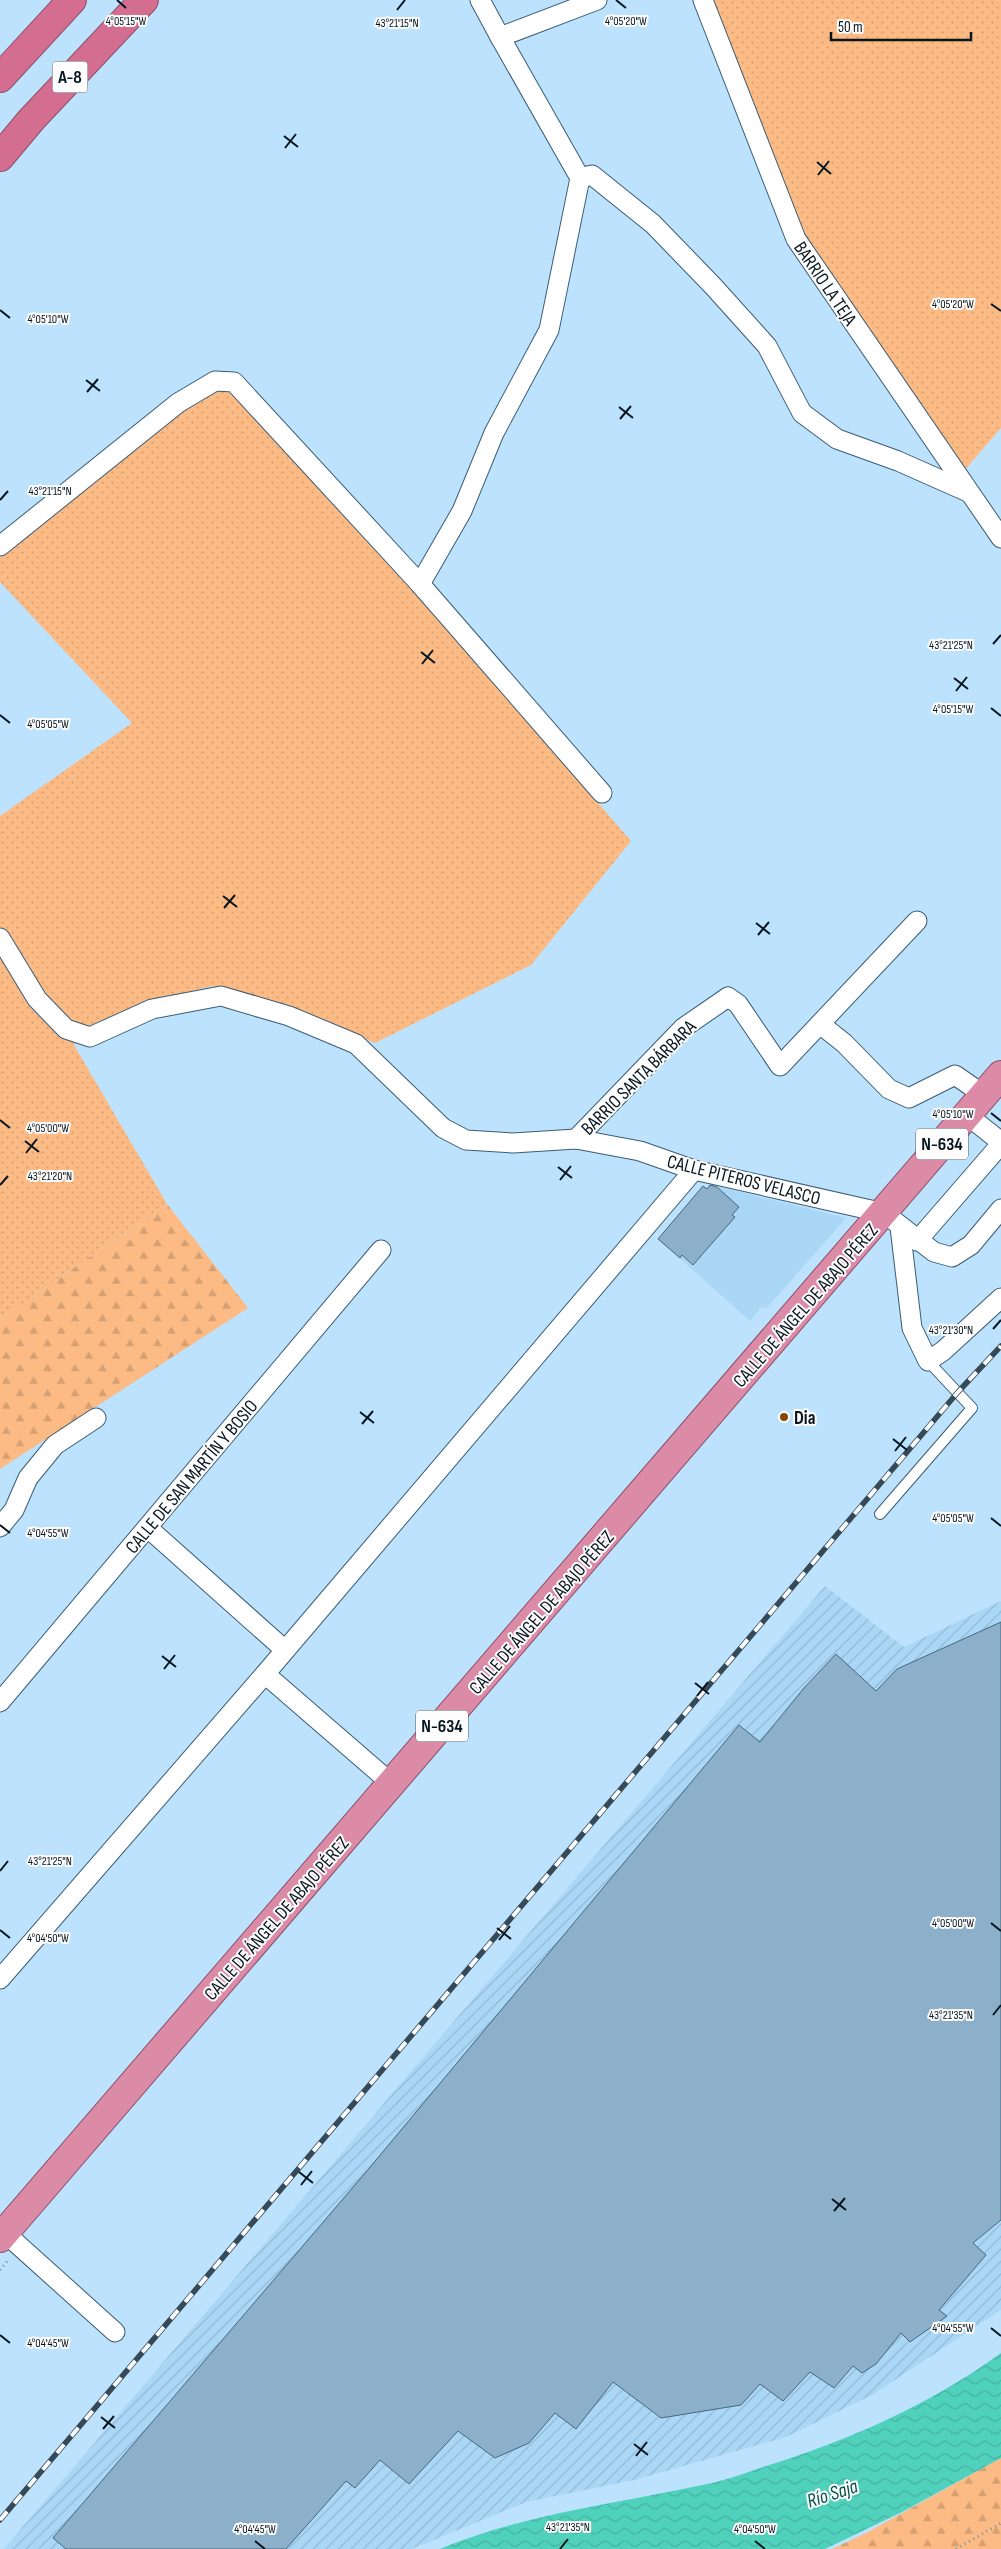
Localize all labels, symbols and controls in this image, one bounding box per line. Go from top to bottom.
scale bar [831,10,971,42]
text: 4°05'15"W [106,14,146,29]
text: 4°05'20"W [605,14,647,29]
text: 43°21'15"N [375,16,419,31]
text: 50 m [838,18,863,37]
road number: A-8 [52,62,88,92]
street label: BARRIO LA TEJA [788,238,862,331]
text: 4°05'20"W [932,297,974,312]
text: 4°05'10"W [27,312,69,327]
text: 43°21'15"N [28,484,72,499]
text: 43°21'25"N [929,638,973,653]
text: 4°05'15"W [933,702,973,717]
text: 4°05'05"W [27,717,69,732]
street label: BARRIO SANTA BÁRBARA [577,1015,702,1140]
text: 4°05'10"W [932,1107,974,1122]
text: 4°05'00"W [27,1121,69,1136]
road number: N-634 [916,1128,968,1160]
street label: CALLE PITEROS VELASCO [665,1150,823,1211]
text: 43°21'20"N [28,1169,72,1184]
street label: CALLE DE ÁNGEL DE ABAJO PÉREZ [729,1219,884,1393]
text: 43°21'30"N [929,1323,973,1338]
street label: CALLE DE SAN MARTÍN Y BOSIO [121,1395,263,1559]
place label: Dia [794,1407,815,1430]
marker: Dia [778,1411,790,1423]
text: 4°05'05"W [932,1511,974,1526]
text: 4°04'55"W [27,1526,69,1541]
street label: CALLE DE ÁNGEL DE ABAJO PÉREZ [465,1526,620,1700]
road number: N-634 [416,1710,468,1742]
street label: CALLE DE ÁNGEL DE ABAJO PÉREZ [200,1832,355,2006]
text: 43°21'25"N [28,1854,72,1869]
text: 4°05'00"W [932,1916,974,1931]
text: 4°04'50"W [27,1931,69,1946]
text: 43°21'35"N [929,2008,973,2023]
text: 4°04'55"W [932,2321,974,2336]
text: 4°04'45"W [27,2336,69,2351]
water label: Río Saja [804,2474,861,2513]
text: 43°21'35"N [546,2520,590,2535]
text: 4°04'45"W [234,2522,276,2537]
text: 4°04'50"W [734,2522,776,2537]

